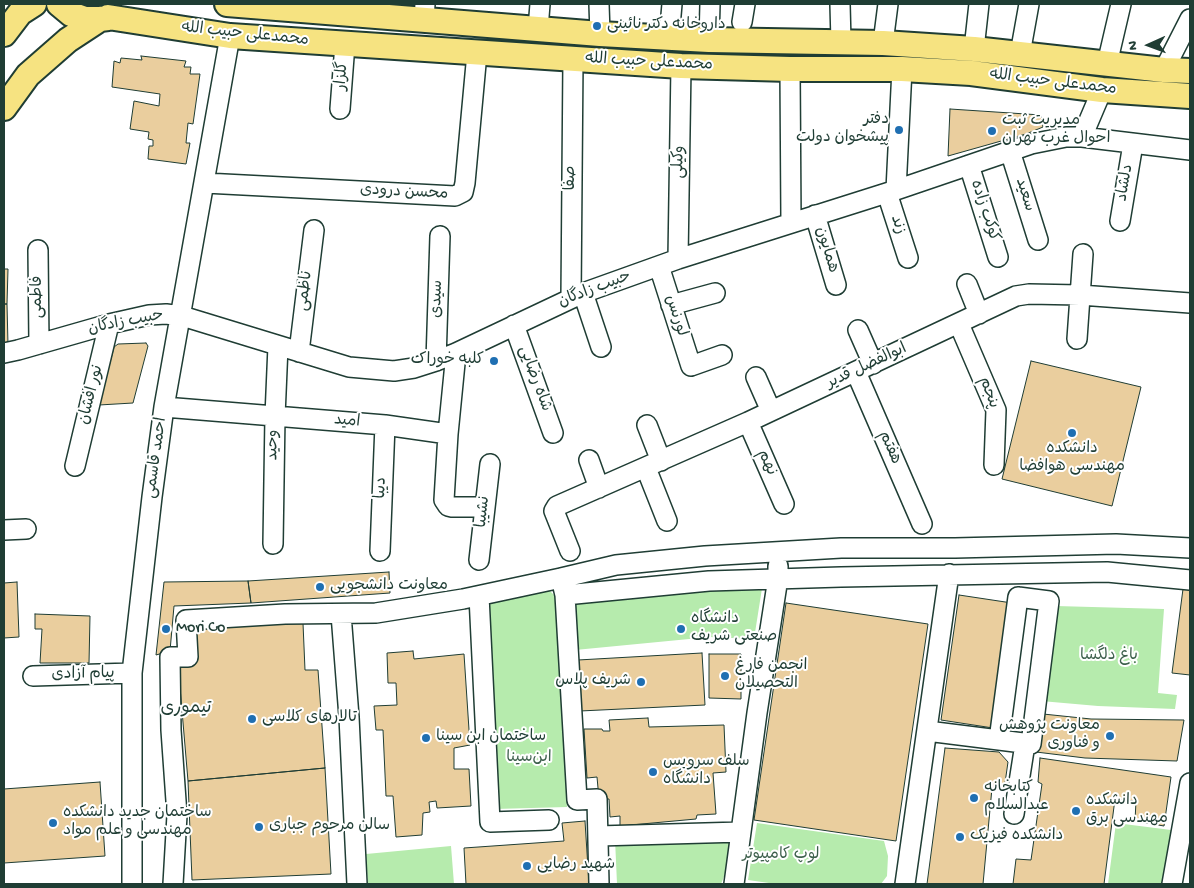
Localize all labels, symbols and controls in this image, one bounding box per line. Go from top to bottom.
place label: داروخانه دکتر نائینی [607,16,726,36]
street label: محمدعلی حبیب الله [180,19,310,51]
marker: داروخانه دکتر نائینی [591,20,603,32]
north arrow [1124,20,1174,70]
text: N [1125,41,1142,50]
street label: محمدعلی حبیب الله [585,50,713,76]
street label: گلزار [332,61,354,91]
street label: محمدعلی حبیب الله [988,66,1118,100]
place label: دفتر پیشخوان دولت [796,111,889,149]
place label: مدیریت ثبت احوال غرب تهران [1002,112,1110,150]
marker: دفتر پیشخوان دولت [893,124,905,136]
marker: مدیریت ثبت احوال غرب تهران [986,125,998,137]
street label: وکیلی [670,145,690,179]
street label: دلشاد [1113,163,1139,203]
street label: صفا [562,166,582,190]
street label: سعید [1010,176,1038,214]
street label: کوکب زاده [965,178,1003,244]
street label: محسن درودی [359,181,449,205]
street label: زند [885,213,909,237]
street label: همایون [810,225,842,275]
street label: حبیب زادگان [556,267,634,313]
street label: ناظمی [294,270,318,312]
street label: فاطمی [29,276,49,318]
street label: سیدی [428,280,448,318]
street label: لورنس [659,293,691,339]
street label: حبیب زادگان [87,306,165,340]
street label: ابوالفضل قدیر [824,340,910,394]
street label: شاه رضایی [513,344,555,414]
place label: کلبه خوراک [411,351,484,371]
marker: کلبه خوراک [488,355,500,367]
street label: نور افشان [75,363,109,427]
street label: پنجم [973,375,1003,411]
street label: امید [333,411,361,433]
street label: احمد قاسمی [142,416,172,500]
marker: دانشکده مهندسی هوافضا [1066,427,1078,439]
street label: هفتم [873,428,905,468]
street label: وحید [264,429,284,461]
place label: دانشکده مهندسی هوافضا [1019,440,1125,478]
street label: نهم [752,447,780,479]
street label: دیبا [372,477,392,499]
street label: نشیبا [473,495,495,529]
place label: معاونت دانشجویی [330,577,448,597]
marker: معاونت دانشجویی [314,581,326,593]
place label: دانشگاه صنعتی شریف [691,610,777,648]
place label: Mori Co [176,619,225,639]
marker: Mori Co [160,623,172,635]
marker: دانشگاه صنعتی شریف [675,623,687,635]
park label: باغ دلگشا [1080,647,1138,667]
place label: انجمن فارغ التحصیلان [735,657,807,695]
street label: پیام آزادی [51,665,115,685]
marker: انجمن فارغ التحصیلان [719,670,731,682]
place label: شریف پلاس [555,672,631,692]
marker: شریف پلاس [635,676,647,688]
district label: تیموری [160,698,212,720]
place label: تالارهای کلاسی [262,709,357,729]
marker: تالارهای کلاسی [246,713,258,725]
place label: معاونت پژوهش و فناوری [999,717,1100,755]
place label: ساختمان ابن سینا [436,728,546,748]
marker: معاونت پژوهش و فناوری [1104,730,1116,742]
marker: ساختمان ابن سینا [420,732,432,744]
park label: ابن‌سینا [506,749,552,769]
place label: سلف سرویس دانشگاه [663,753,750,791]
marker: سلف سرویس دانشگاه [647,766,659,778]
place label: کتابخانه عبدالسلام [984,779,1049,817]
marker: کتابخانه عبدالسلام [968,792,980,804]
place label: دانشکده مهندسی برق [1086,792,1168,830]
place label: ساختمان جدید دانشکده مهندسی و علم مواد [63,804,212,842]
marker: دانشکده مهندسی برق [1070,805,1082,817]
marker: ساختمان جدید دانشکده مهندسی و علم مواد [47,817,59,829]
place label: سالن مرحوم جباری [269,817,390,837]
marker: سالن مرحوم جباری [253,821,265,833]
place label: دانشکده فیزیک [970,827,1063,847]
marker: دانشکده فیزیک [954,831,966,843]
park label: لوپ کامپیوتر [742,846,820,866]
place label: شهید رضایی [537,856,615,876]
marker: شهید رضایی [521,860,533,872]

